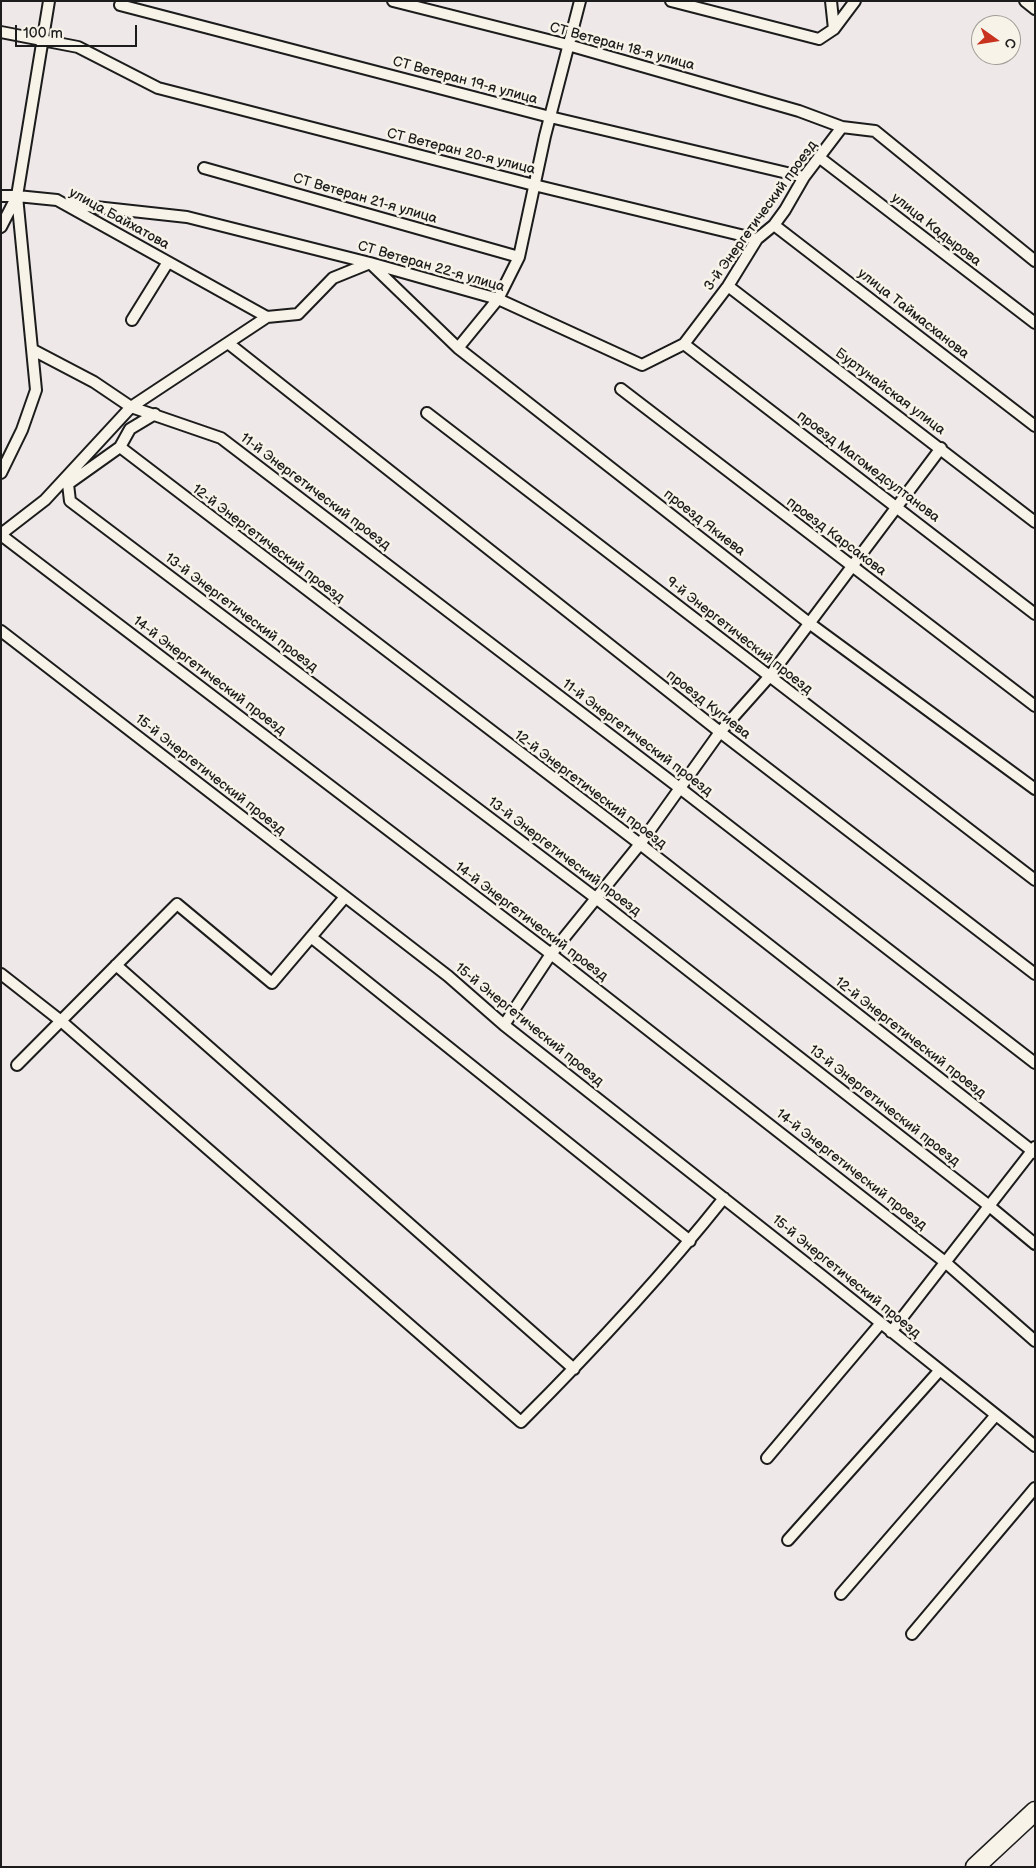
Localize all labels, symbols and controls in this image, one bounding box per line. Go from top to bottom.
scale bar [18,15,140,47]
north arrow [971,15,1021,65]
street label: СТ Ветеран 18-я улица [548,20,696,74]
text: 100 m [23,24,63,43]
text: С [1001,37,1020,50]
street label: СТ Ветеран 19-я улица [391,54,539,108]
street label: СТ Ветеран 20-я улица [385,125,537,179]
street label: 3-й Энергетический проезд [701,138,821,294]
street label: СТ Ветеран 21-я улица [291,170,439,228]
street label: улица Байхатова [66,184,172,254]
street label: улица Кадырова [888,190,984,270]
street label: СТ Ветеран 22-я улица [356,238,506,296]
street label: улица Таймасханова [854,265,972,363]
street label: Буртунайская улица [832,345,948,439]
street label: проезд Магомедсултанова [793,408,943,526]
street label: 11-й Энергетический проезд [237,430,393,554]
street label: 12-й Энергетический проезд [188,481,348,607]
street label: проезд Якиева [660,486,748,560]
street label: проезд Карсакова [783,494,889,580]
street label: 13-й Энергетический проезд [161,550,321,676]
street label: 9-й Энергетический проезд [663,574,815,698]
street label: 14-й Энергетический проезд [129,613,289,739]
street label: проезд Кугиева [663,667,753,743]
street label: 11-й Энергетический проезд [559,676,715,800]
street label: 15-й Энергетический проезд [131,711,289,839]
street label: 12-й Энергетический проезд [510,727,670,853]
street label: 13-й Энергетический проезд [484,794,644,920]
street label: 14-й Энергетический проезд [451,859,611,985]
street label: 15-й Энергетический проезд [451,960,607,1090]
street label: 12-й Энергетический проезд [831,974,989,1102]
street label: 13-й Энергетический проезд [805,1042,963,1170]
street label: 14-й Энергетический проезд [772,1106,930,1234]
street label: 15-й Энергетический проезд [768,1212,924,1342]

